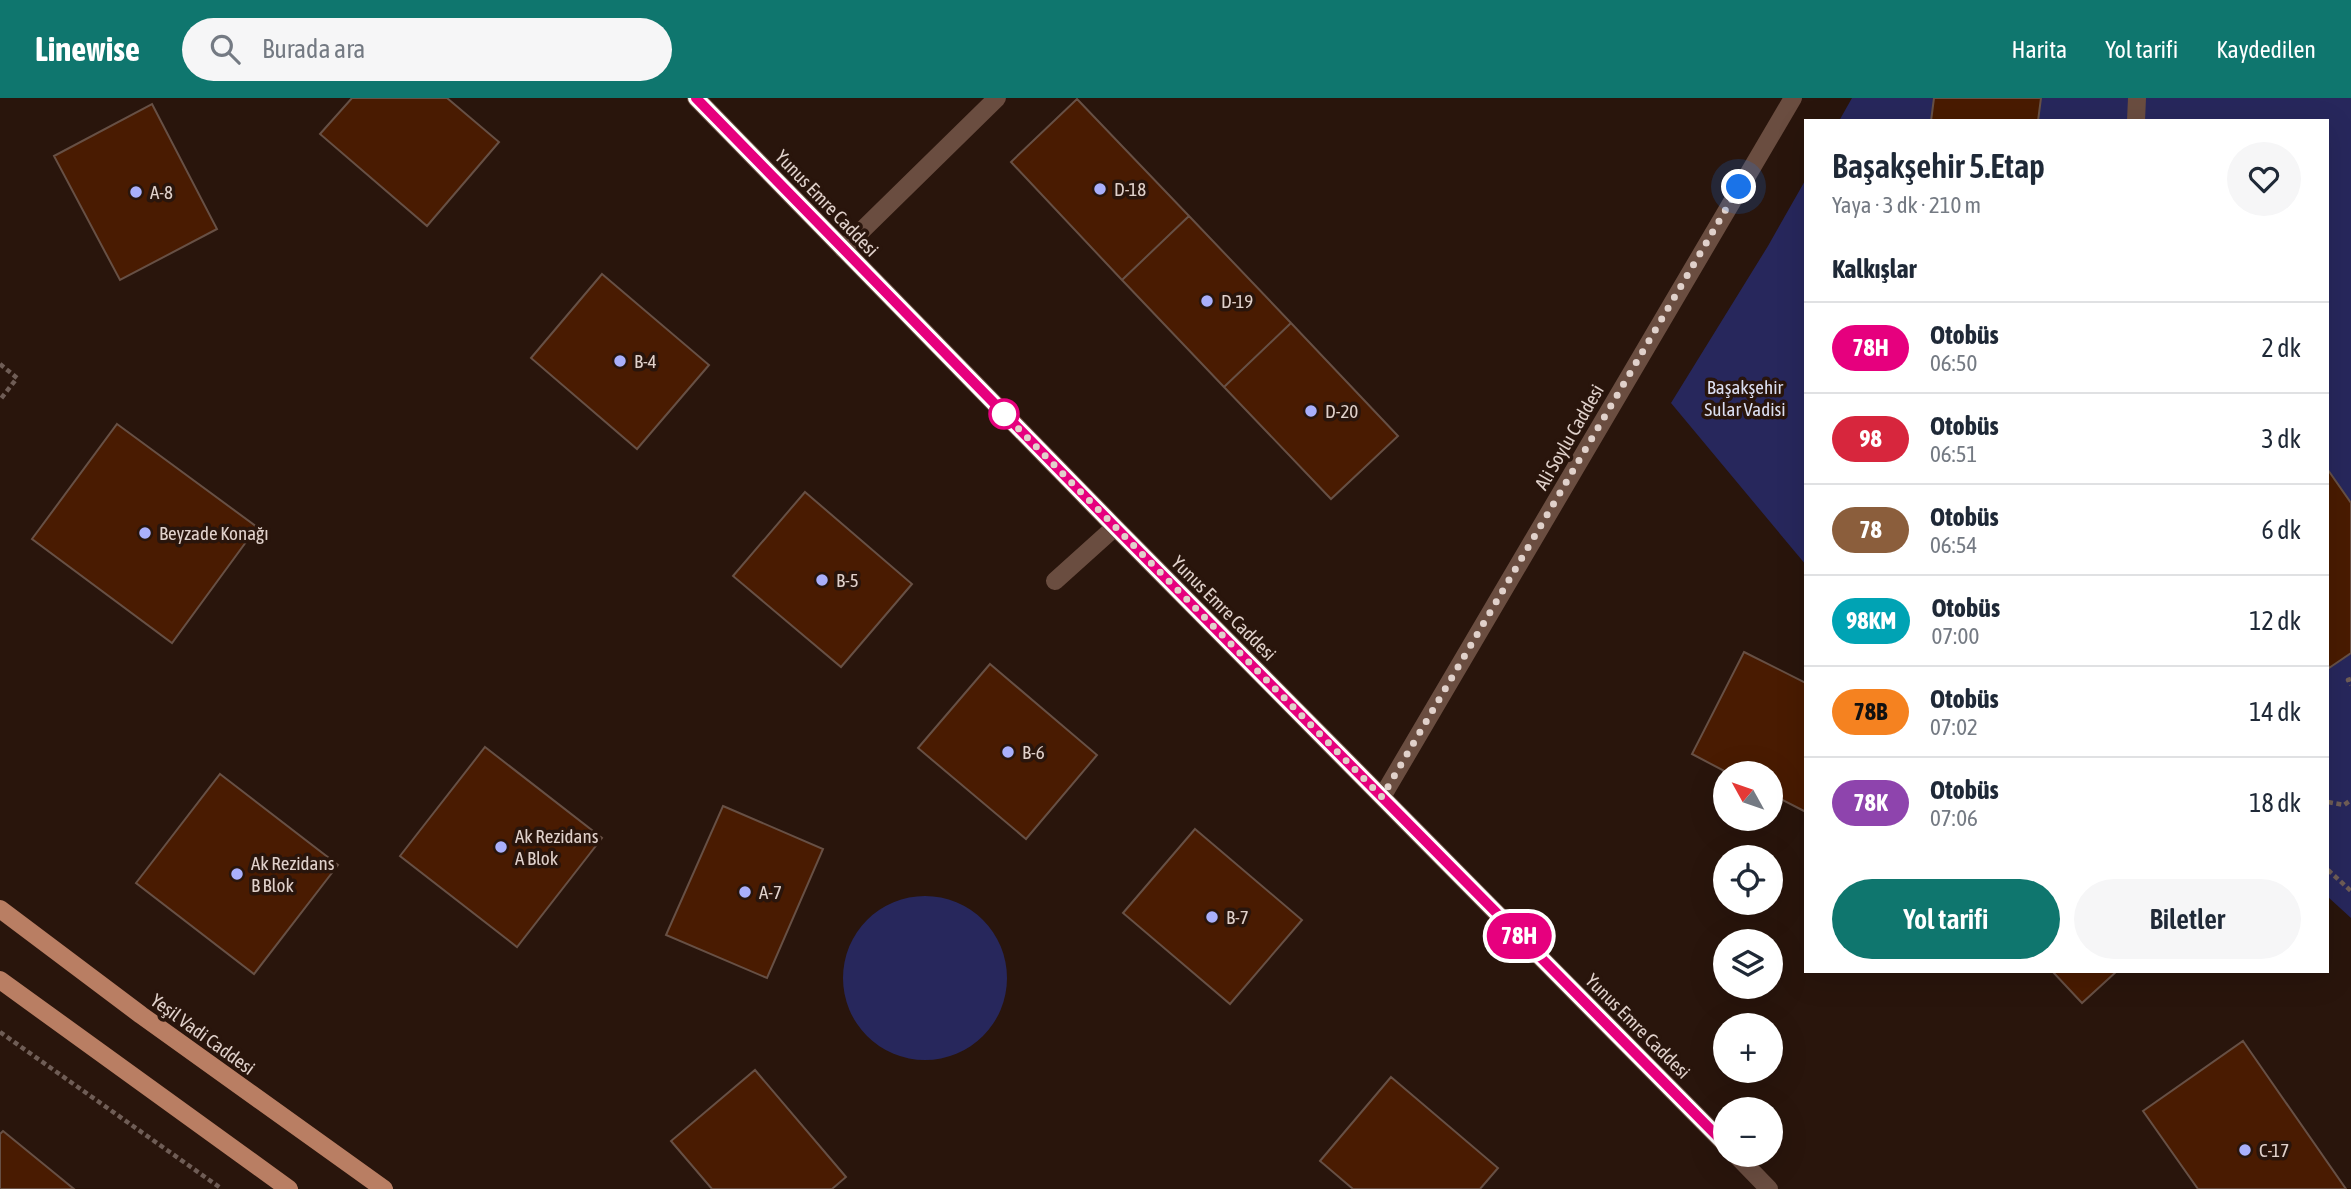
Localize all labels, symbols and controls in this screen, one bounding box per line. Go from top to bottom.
search box [182,18,672,81]
text: Linewise [35,30,140,68]
icon: search [206,30,244,68]
text: Burada ara [262,34,365,64]
text: Harita [2011,36,2067,63]
text: Yol tarifi [2105,36,2178,63]
text: Kaydedilen [2216,36,2316,63]
button: heart [2227,142,2301,216]
street label: Yunus Emre Caddesi [771,145,883,261]
text: Başakşehir 5.Etap [1832,147,2045,185]
your location [1721,169,1756,204]
place label: D-18 [1114,178,1146,200]
place label: A-8 [150,181,173,203]
marker: D-18 [1092,181,1108,197]
marker: A-8 [128,184,144,200]
text: Yaya · 3 dk · 210 m [1832,192,1981,218]
text: Kalkışlar [1832,254,1916,284]
place label: D-19 [1221,290,1253,312]
marker: D-19 [1199,293,1215,309]
text: Otobüs [1930,320,1999,350]
text: 2 dk [2261,333,2301,363]
text: 78H [1852,334,1889,361]
place label: B-4 [634,350,657,372]
text: 06:50 [1930,350,1977,376]
marker: B-4 [612,353,628,369]
park label: Başakşehir Sular Vadisi [1704,376,1786,420]
street label: Ali Soylu Caddesi [1530,380,1608,494]
unlabelled marker [989,399,1019,429]
place label: D-20 [1325,400,1358,422]
marker: D-20 [1303,403,1319,419]
text: Otobüs [1930,411,1999,441]
text: 3 dk [2261,424,2301,454]
text: 98 [1859,425,1882,452]
text: 06:51 [1930,441,1977,467]
text: Otobüs [1930,502,1999,532]
text: 6 dk [2261,515,2301,545]
text: 78 [1859,516,1882,543]
place label: Beyzade Konağı [159,522,269,544]
marker: Beyzade Konağı [137,525,153,541]
text: 06:54 [1930,532,1977,558]
street label: Yunus Emre Caddesi [1167,551,1281,665]
place label: B-5 [836,569,859,591]
marker: B-5 [814,572,830,588]
text: Otobüs [1931,593,2000,623]
text: 12 dk [2249,606,2301,636]
text: 98KM [1846,607,1896,634]
text: 07:00 [1931,623,1979,649]
text: Otobüs [1930,684,1999,714]
text: 14 dk [2249,697,2301,727]
text: 78B [1854,698,1887,725]
text: 07:02 [1930,714,1978,740]
place label: B-6 [1022,741,1045,763]
marker: B-6 [1000,744,1016,760]
north arrow [1713,761,1783,831]
map controls [1713,761,1783,1167]
text: Otobüs [1930,775,1999,805]
text: 18 dk [2249,788,2301,818]
text: 78K [1853,789,1888,816]
text: 07:06 [1930,805,1978,831]
place label: Ak Rezidans A Blok [515,825,599,869]
marker: Ak Rezidans A Blok [493,839,509,855]
button: locate [1713,845,1783,915]
place label: Ak Rezidans B Blok [251,852,335,896]
marker: Ak Rezidans B Blok [229,866,245,882]
button: Yol tarifi [1832,879,2060,959]
button: Biletler [2074,879,2301,959]
place label: A-7 [759,881,782,903]
marker: A-7 [737,884,753,900]
place label: B-7 [1226,906,1249,928]
marker: B-7 [1204,909,1220,925]
line badge: 78H [1479,913,1559,959]
text: 78H [1501,922,1537,949]
button: layers [1713,929,1783,999]
street label: Yunus Emre Caddesi [1581,969,1695,1083]
street label: Yeşil Vadi Caddesi [147,989,259,1079]
button: + [1713,1013,1783,1083]
button: − [1713,1097,1783,1167]
place label: C-17 [2259,1139,2289,1161]
marker: C-17 [2237,1142,2253,1158]

